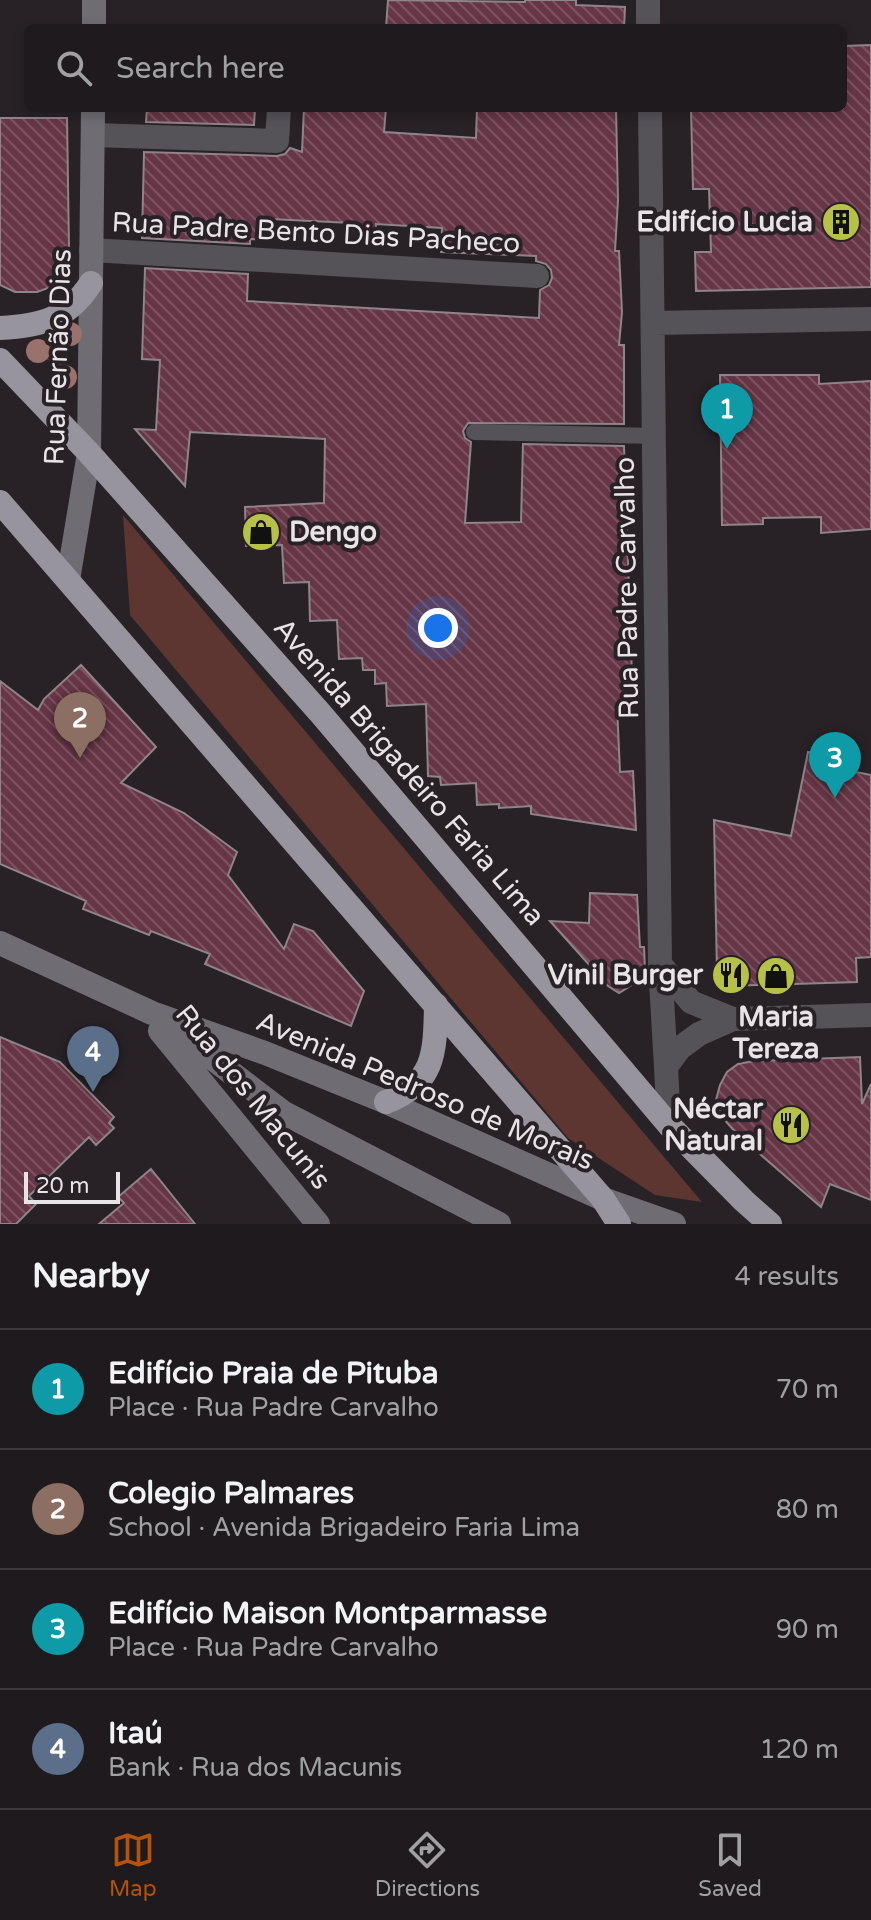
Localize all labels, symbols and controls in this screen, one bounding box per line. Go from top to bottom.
search box [24,24,847,112]
icon: search [52,46,96,90]
text: Search here [116,50,285,87]
building icon: Edifício Lucia [820,201,862,243]
street label: Rua Padre Bento Dias Pacheco [111,205,521,261]
place label: Edifício Lucia [636,205,813,239]
street label: Rua Fernão Dias [37,248,79,466]
pin: 1 [701,383,753,449]
street label: Rua Padre Carvalho [608,457,646,719]
shop icon: Dengo [240,511,282,553]
place label: Dengo [289,515,377,549]
your location [418,608,458,648]
street label: Avenida Brigadeiro Faria Lima [266,611,552,933]
pin: 2 [54,692,106,758]
pin: 3 [809,732,861,798]
restaurant icon: Vinil Burger [710,954,752,996]
shop icon: Maria Tereza [755,955,797,997]
place label: Vinil Burger [548,958,704,992]
street label: Rua dos Macunis [168,998,338,1196]
place label: Maria Tereza [732,1000,819,1066]
street label: Avenida Pedroso de Morais [251,1004,599,1178]
pin: 4 [67,1026,119,1092]
place label: Néctar Natural [664,1092,764,1158]
restaurant icon: Néctar Natural [770,1104,812,1146]
scale bar [24,1168,120,1204]
text: 20 m [36,1173,90,1199]
text: Nearby [32,1256,150,1297]
text: 4 results [734,1261,839,1292]
text: Edifício Praia de Pituba [108,1355,439,1392]
text: 1 [50,1374,66,1405]
text: 70 m [776,1374,839,1405]
text: Place · Rua Padre Carvalho [108,1392,439,1423]
text: Colegio Palmares [108,1475,354,1512]
text: 2 [50,1494,66,1525]
text: 80 m [776,1494,839,1525]
text: School · Avenida Brigadeiro Faria Lima [108,1512,580,1543]
text: Edifício Maison Montparmasse [108,1595,547,1632]
text: 3 [50,1614,66,1645]
text: 90 m [776,1614,839,1645]
text: Place · Rua Padre Carvalho [108,1632,439,1663]
text: Itaú [108,1715,163,1752]
text: 4 [50,1734,66,1765]
text: 120 m [759,1734,839,1765]
text: Bank · Rua dos Macunis [108,1752,402,1783]
tab: Map [109,1828,157,1902]
tab: Directions [375,1828,480,1902]
tab: Saved [698,1828,762,1902]

